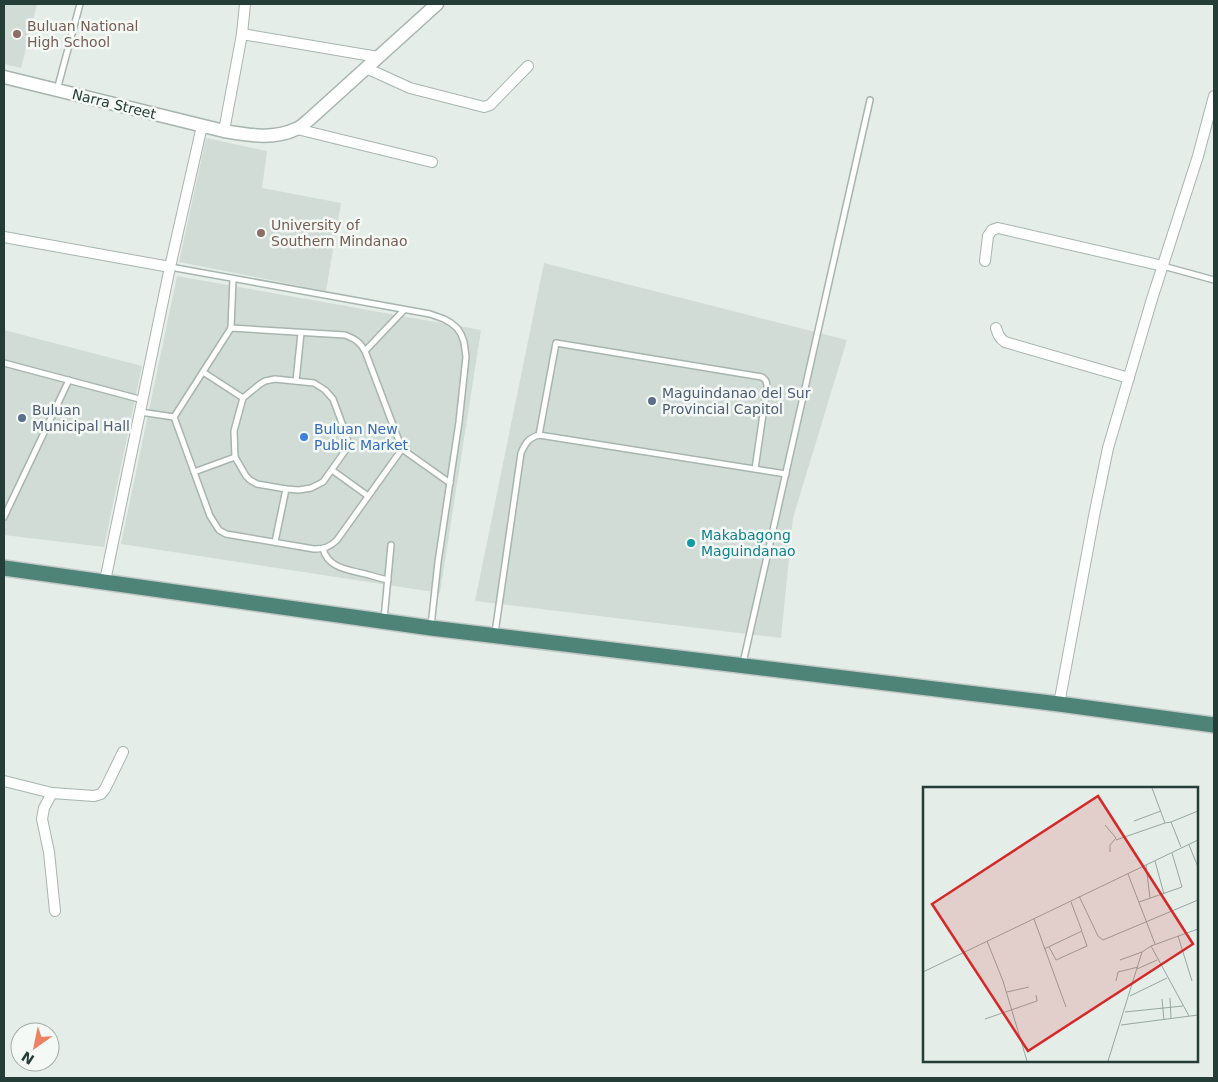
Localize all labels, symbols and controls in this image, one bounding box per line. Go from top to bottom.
place label: Buluan National High School [27,18,138,50]
marker: Buluan National High School [11,28,23,40]
street label: Narra Street [70,86,158,122]
place label: University of Southern Mindanao [271,217,407,249]
marker: University of Southern Mindanao [255,227,267,239]
place label: Maguindanao del Sur Provincial Capitol [662,385,811,417]
marker: Maguindanao del Sur Provincial Capitol [646,395,658,407]
place label: Buluan Municipal Hall [32,402,130,434]
marker: Buluan Municipal Hall [16,412,28,424]
place label: Buluan New Public Market [314,421,409,453]
marker: Buluan New Public Market [298,431,310,443]
place label: Makabagong Maguindanao [701,527,796,559]
marker: Makabagong Maguindanao [685,537,697,549]
inset map [923,787,1198,1062]
north arrow [10,1022,60,1072]
text: N [19,1048,37,1068]

